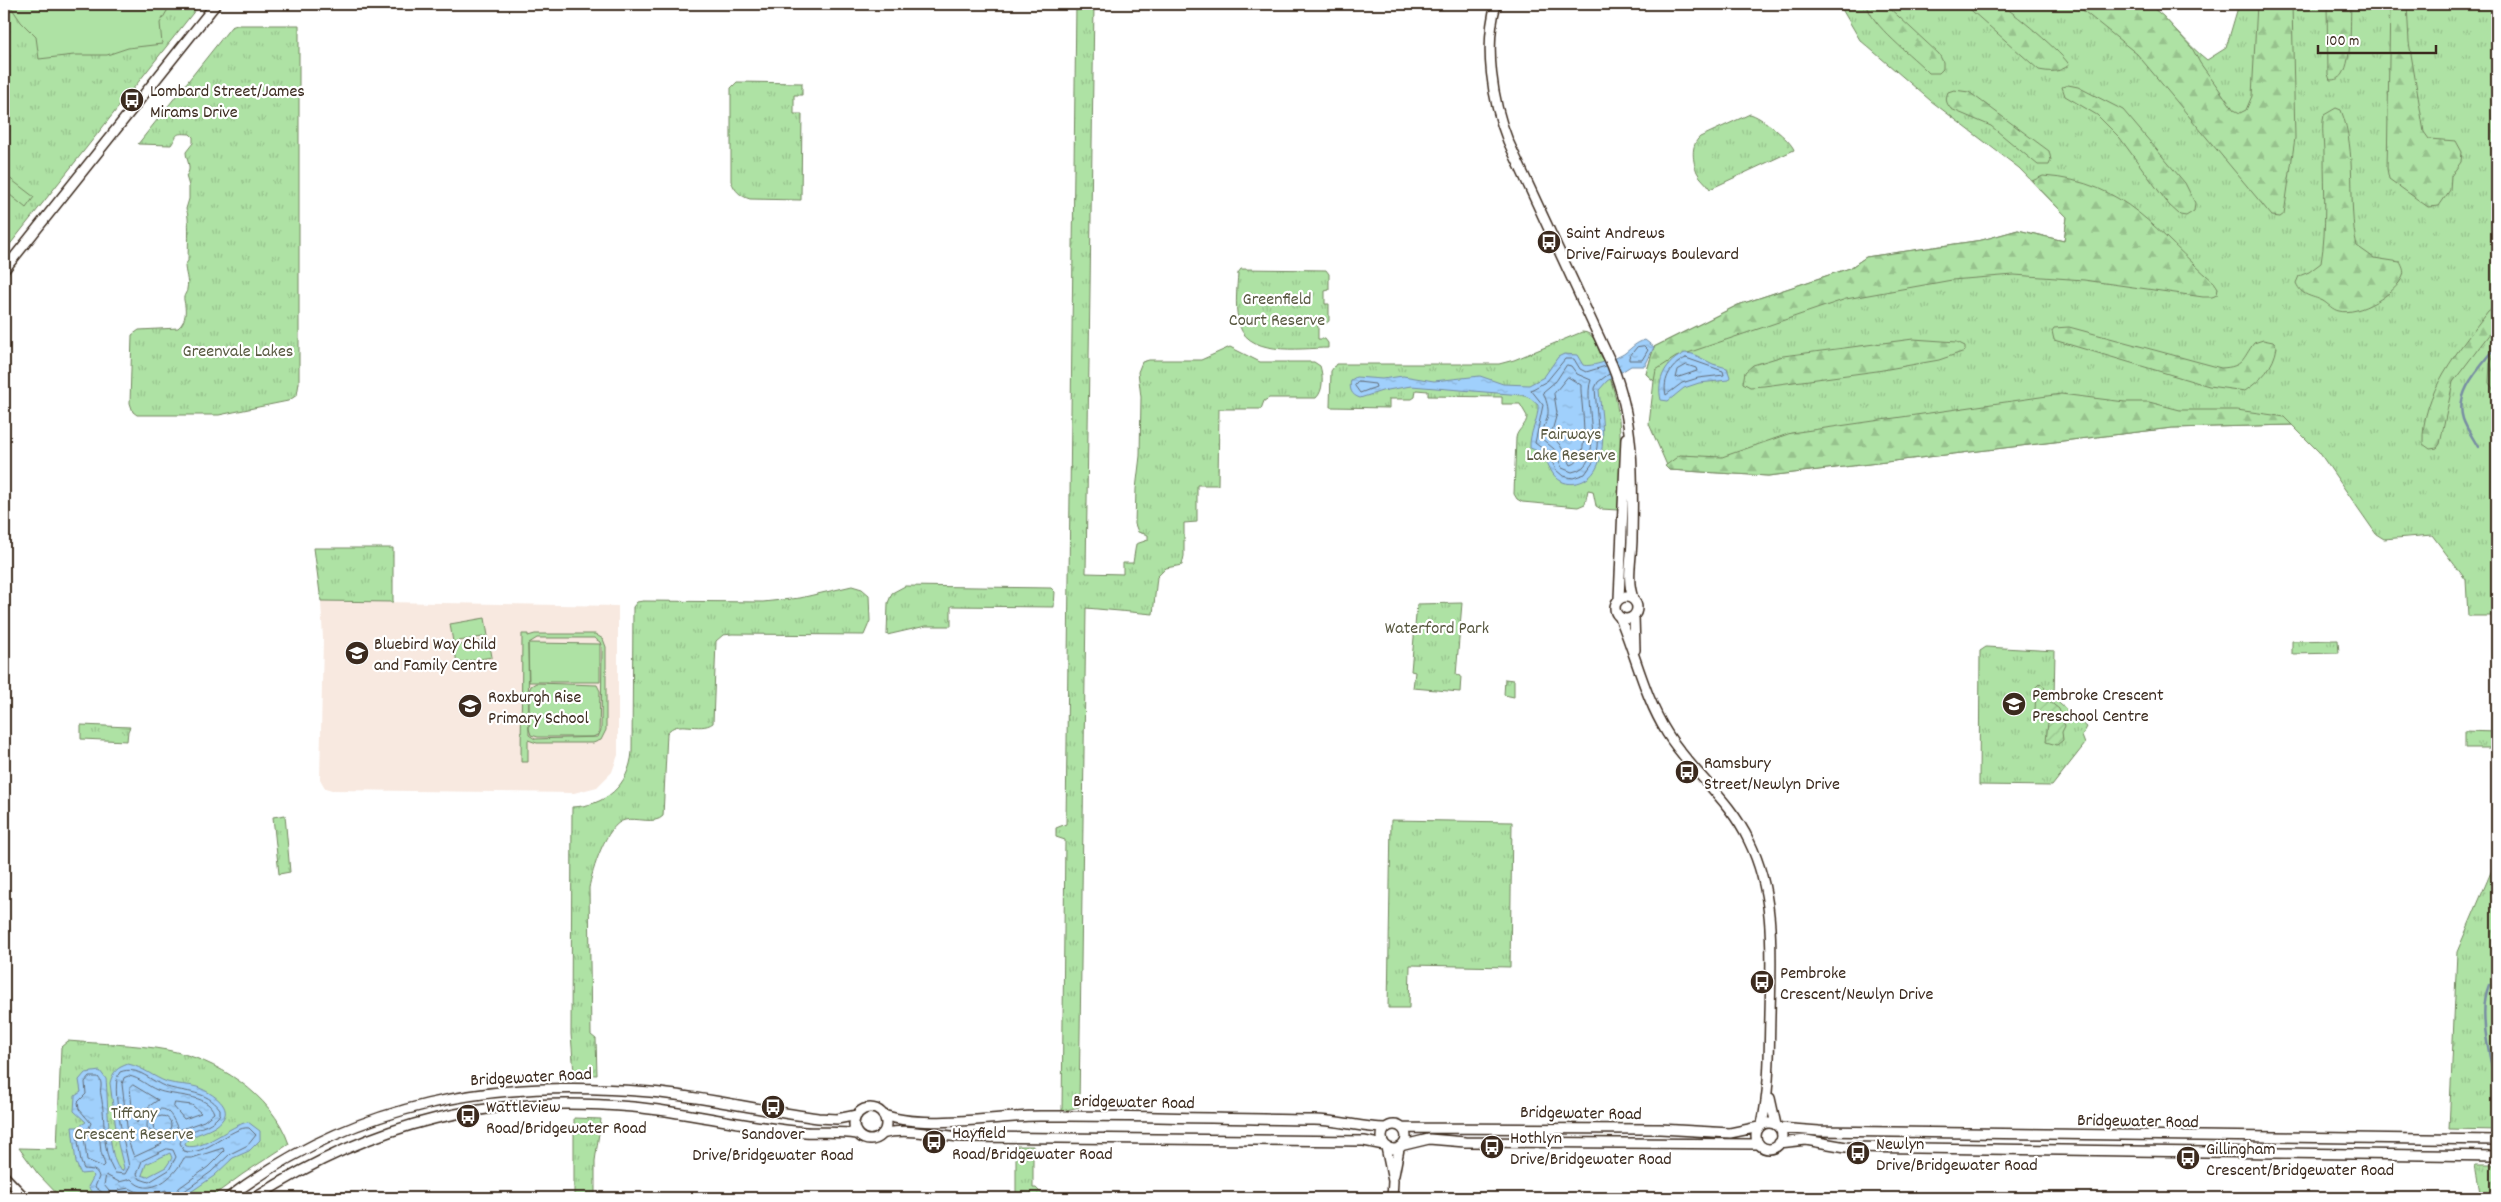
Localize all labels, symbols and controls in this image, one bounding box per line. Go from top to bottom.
scale bar [2318,22,2436,54]
text: 100 m [2326,31,2359,53]
place label: Lombard Street/James Mirams Drive [150,80,305,126]
bus stop icon: Lombard Street/James Mirams Drive [119,87,145,113]
place label: Saint Andrews Drive/Fairways Boulevard [1566,222,1739,268]
bus stop icon: Saint Andrews Drive/Fairways Boulevard [1536,229,1562,255]
park label: Greenfield Court Reserve [1229,288,1325,334]
park label: Greenvale Lakes [183,340,293,365]
park label: Fairways Lake Reserve [1526,423,1616,469]
park label: Waterford Park [1385,617,1489,642]
place label: Bluebird Way Child and Family Centre [374,633,498,679]
school or university icon: Bluebird Way Child and Family Centre [344,640,370,666]
place label: Pembroke Crescent Preschool Centre [2032,684,2164,730]
place label: Roxburgh Rise Primary School [488,686,589,732]
school or university icon: Pembroke Crescent Preschool Centre [2001,691,2027,717]
school or university icon: Roxburgh Rise Primary School [457,693,483,719]
place label: Ramsbury Street/Newlyn Drive [1704,752,1840,798]
bus stop icon: Ramsbury Street/Newlyn Drive [1674,759,1700,785]
place label: Pembroke Crescent/Newlyn Drive [1780,962,1933,1008]
bus stop icon: Pembroke Crescent/Newlyn Drive [1749,969,1775,995]
street label: Bridgewater Road [470,1063,593,1094]
street label: Bridgewater Road [1073,1090,1195,1117]
bus stop icon: Sandover Drive/Bridgewater Road [760,1094,786,1120]
place label: Wattleview Road/Bridgewater Road [486,1096,647,1142]
street label: Bridgewater Road [1520,1101,1642,1128]
park label: Tiffany Crescent Reserve [74,1102,194,1148]
bus stop icon: Wattleview Road/Bridgewater Road [455,1103,481,1129]
street label: Bridgewater Road [2077,1109,2199,1136]
place label: Hayfield Road/Bridgewater Road [952,1122,1113,1168]
place label: Sandover Drive/Bridgewater Road [692,1123,854,1169]
place label: Hothlyn Drive/Bridgewater Road [1510,1127,1672,1173]
bus stop icon: Hayfield Road/Bridgewater Road [921,1129,947,1155]
place label: Newlyn Drive/Bridgewater Road [1876,1133,2038,1179]
bus stop icon: Hothlyn Drive/Bridgewater Road [1479,1134,1505,1160]
place label: Gillingham Crescent/Bridgewater Road [2206,1138,2394,1184]
bus stop icon: Newlyn Drive/Bridgewater Road [1845,1140,1871,1166]
bus stop icon: Gillingham Crescent/Bridgewater Road [2175,1145,2201,1171]

